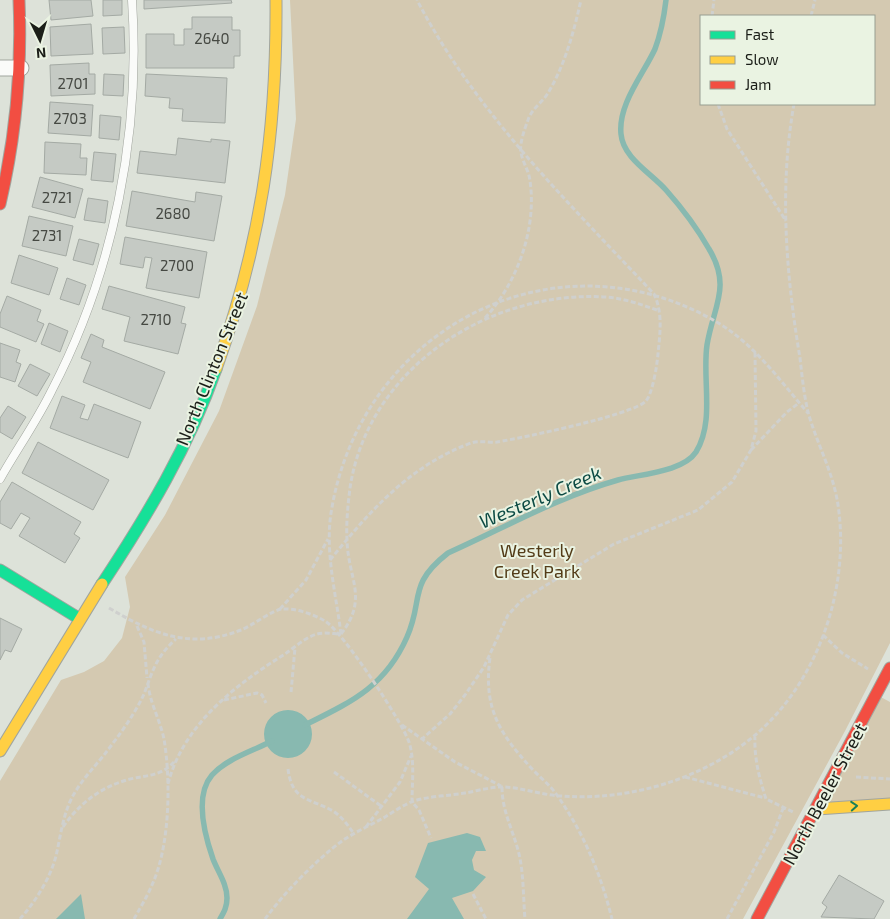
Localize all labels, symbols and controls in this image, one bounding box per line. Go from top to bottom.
north arrow [15,15,65,65]
legend [700,15,875,105]
text: Fast [745,25,775,43]
house number: 2640 [194,29,230,47]
text: N [35,45,47,62]
text: Slow [745,50,779,68]
house number: 2701 [57,74,89,92]
text: Jam [745,75,771,93]
house number: 2703 [53,109,87,127]
house number: 2721 [42,188,72,206]
house number: 2680 [155,204,191,222]
house number: 2731 [32,226,62,244]
house number: 2700 [160,256,194,274]
street label: North Clinton Street [170,289,252,449]
house number: 2710 [140,310,172,328]
water label: Westerly Creek [475,460,605,534]
park label: Westerly Creek Park [494,539,580,582]
street label: North Beeler Street [777,719,871,868]
one-way arrow [850,801,858,812]

